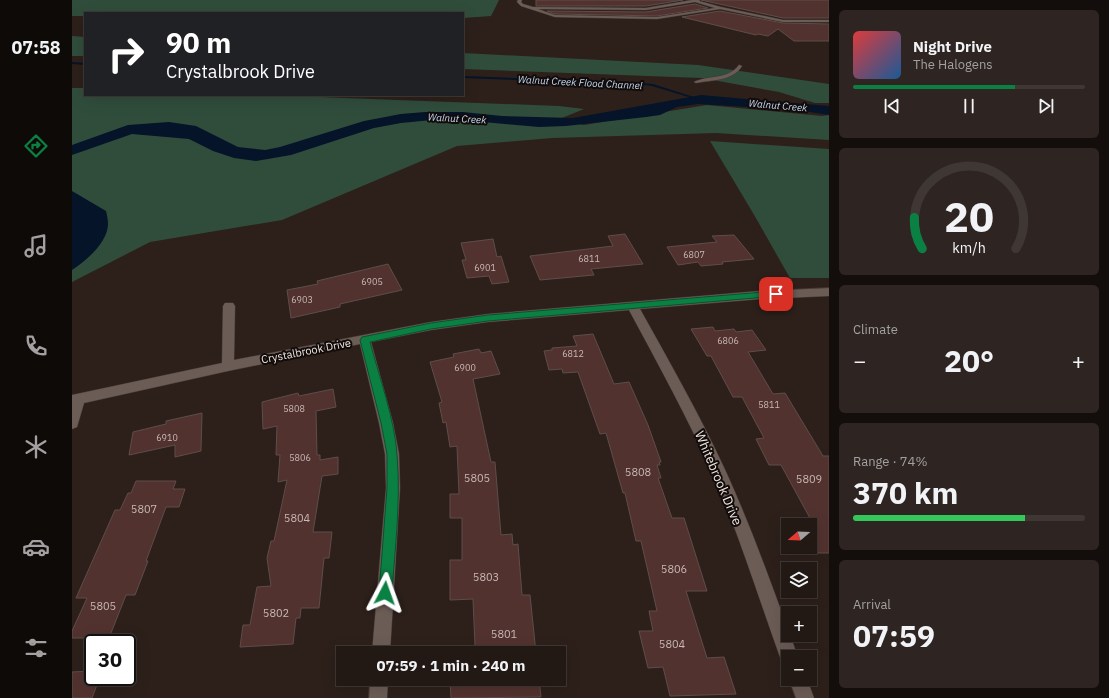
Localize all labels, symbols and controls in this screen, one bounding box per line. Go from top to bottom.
text: 90 m [166,24,231,61]
icon: right [100,28,152,80]
text: 07:58 [11,36,61,59]
text: Night Drive [913,37,992,56]
text: The Halogens [913,56,993,73]
text: Crystalbrook Drive [166,60,315,83]
water label: Walnut Creek Flood Channel [517,73,643,92]
icon: previous [881,95,903,117]
icon: pause [958,95,980,117]
icon: next [1035,95,1057,117]
water label: Walnut Creek [748,96,809,115]
water label: Walnut Creek [427,110,487,127]
icon: directions [22,132,50,160]
text: 20 [944,189,994,243]
icon: music [22,232,50,260]
text: km/h [952,238,986,257]
house number: 6807 [683,249,705,260]
house number: 6811 [578,253,600,264]
house number: 6901 [474,262,496,273]
house number: 6905 [361,276,383,287]
pin [759,277,793,311]
icon: arrive [765,283,787,305]
house number: 6903 [291,294,313,305]
text: Climate [853,321,898,338]
icon: phone [22,332,50,360]
street label: Crystalbrook Drive [260,335,352,367]
house number: 6806 [717,335,739,346]
text: 20° [944,341,994,380]
text: − [853,346,866,375]
text: + [1072,346,1085,375]
house number: 6812 [562,348,584,359]
house number: 6900 [454,362,476,373]
house number: 5811 [758,399,780,410]
house number: 5808 [283,403,305,414]
street label: Whitebrook Drive [691,428,746,528]
house number: 6910 [156,432,178,443]
icon: climate [22,433,50,461]
house number: 5806 [289,452,311,463]
text: Range · 74% [853,453,927,470]
house number: 5808 [625,465,651,479]
house number: 5805 [464,471,490,485]
house number: 5809 [796,472,822,486]
text: 370 km [853,473,958,512]
house number: 5807 [131,502,157,516]
house number: 5804 [284,511,311,525]
north arrow [781,518,817,554]
map controls [781,518,817,686]
icon: car [22,533,50,561]
house number: 5806 [661,562,687,576]
button: layers [781,562,817,598]
house number: 5803 [473,570,499,584]
position arrow [364,572,406,614]
text: Arrival [853,596,891,613]
house number: 5805 [90,599,116,613]
house number: 5802 [263,606,289,620]
button: + [781,606,817,642]
text: 07:59 [853,616,935,655]
house number: 5801 [491,627,518,641]
icon: filters [22,634,50,662]
speed limit sign: 30 [84,634,136,686]
house number: 5804 [659,637,686,651]
button: − [781,650,817,686]
text: 07:59 · 1 min · 240 m [377,656,525,675]

